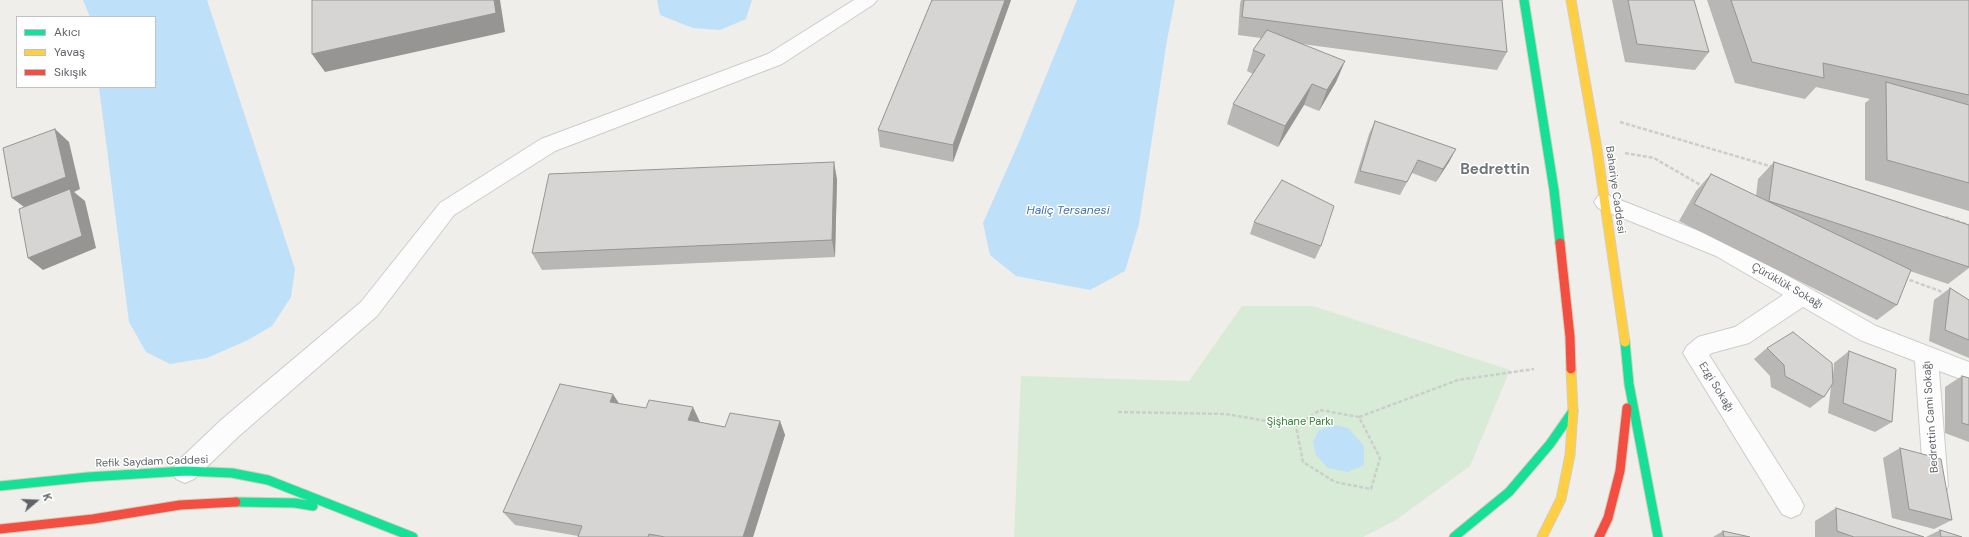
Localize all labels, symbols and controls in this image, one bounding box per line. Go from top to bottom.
legend [16,16,156,88]
text: Akıcı [54,24,80,40]
text: Yavaş [54,44,85,60]
text: Sıkışık [54,64,87,80]
street label: Bahariye Caddesi [1602,145,1628,235]
district label: Bedrettin [1460,161,1530,179]
water label: Haliç Tersanesi [1026,204,1110,218]
street label: Çürüklük Sokağı [1749,260,1825,312]
street label: Ezgi Sokağı [1696,360,1736,414]
street label: Bedrettin Cami Sokağı [1920,360,1942,474]
park label: Şişhane Parkı [1267,415,1333,429]
street label: Refik Saydam Caddesi [96,453,208,471]
north arrow [16,481,56,521]
text: K [40,491,55,503]

